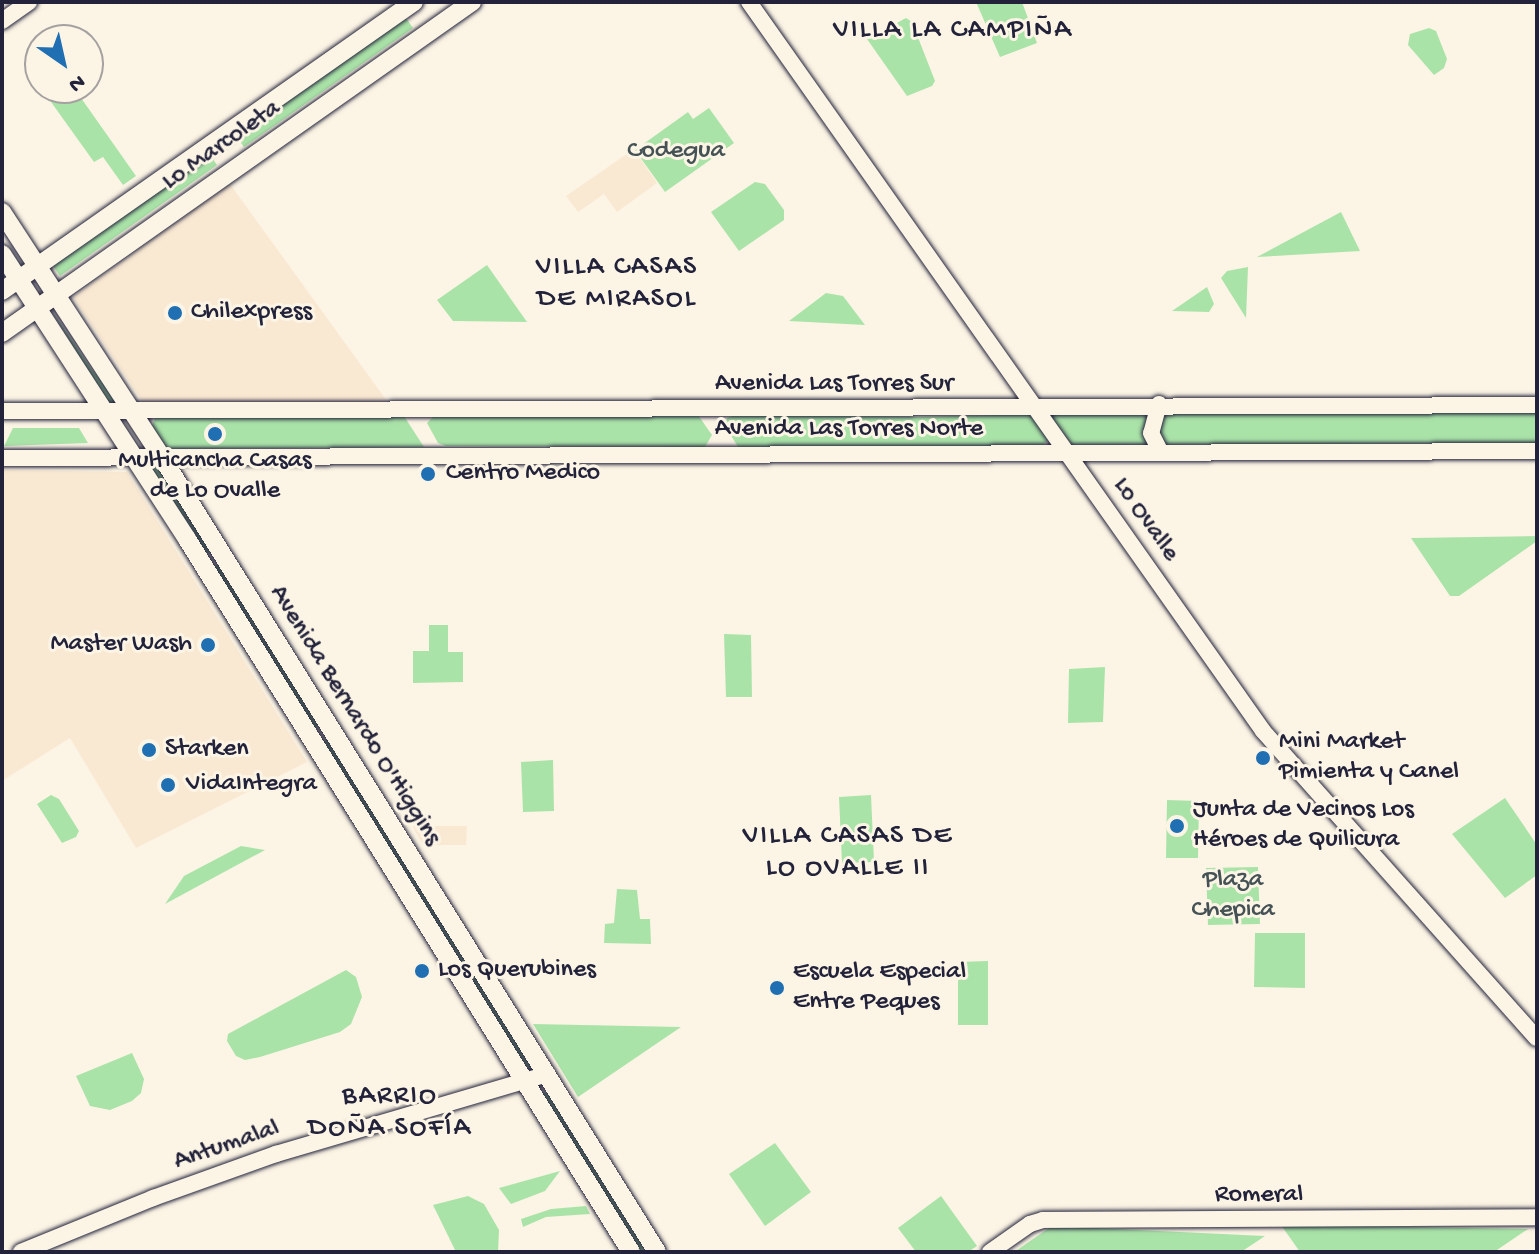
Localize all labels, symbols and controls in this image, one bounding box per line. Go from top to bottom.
district label: VILLA LA CAMPIÑA [833,14,1073,48]
north arrow [24,24,104,104]
text: N [63,67,90,97]
street label: Lo Marcoleta [157,94,287,198]
park label: Codegua [627,136,725,168]
district label: VILLA CASAS DE MIRASOL [536,251,698,317]
place label: Chilexpress [191,297,312,329]
marker: Chilexpress [166,304,184,322]
street label: Avenida Las Torres Sur [715,369,953,401]
street label: Avenida Las Torres Norte [715,414,983,446]
marker: Multicancha Casas de Lo Ovalle [206,425,224,443]
place label: Multicancha Casas de Lo Ovalle [118,446,312,508]
place label: Centro Medico [446,458,600,490]
marker: Centro Medico [417,463,439,485]
street label: Lo Ovalle [1105,472,1185,568]
street label: Avenida Bernardo O'Higgins [261,580,447,852]
place label: Master Wash [50,629,192,661]
marker: Master Wash [199,636,217,654]
place label: Mini Market Pimienta y Canel [1279,727,1459,788]
place label: Starken [165,734,249,766]
marker: Starken [140,741,158,759]
marker: Mini Market Pimienta y Canel [1254,749,1272,767]
place label: VidaIntegra [186,769,317,801]
marker: VidaIntegra [157,774,179,796]
place label: Junta de Vecinos Los Héroes de Quilicura [1193,795,1414,856]
marker: Junta de Vecinos Los Héroes de Quilicura [1168,817,1186,835]
district label: VILLA CASAS DE LO OVALLE II [743,820,953,886]
park label: Plaza Chepica [1191,865,1275,926]
place label: Los Querubines [438,955,596,987]
place label: Escuela Especial Entre Peques [793,957,966,1018]
marker: Los Querubines [413,962,431,980]
marker: Escuela Especial Entre Peques [768,979,786,997]
district label: BARRIO DOÑA SOFÍA [308,1080,472,1146]
street label: Antumalal [170,1113,284,1179]
street label: Romeral [1215,1180,1303,1212]

